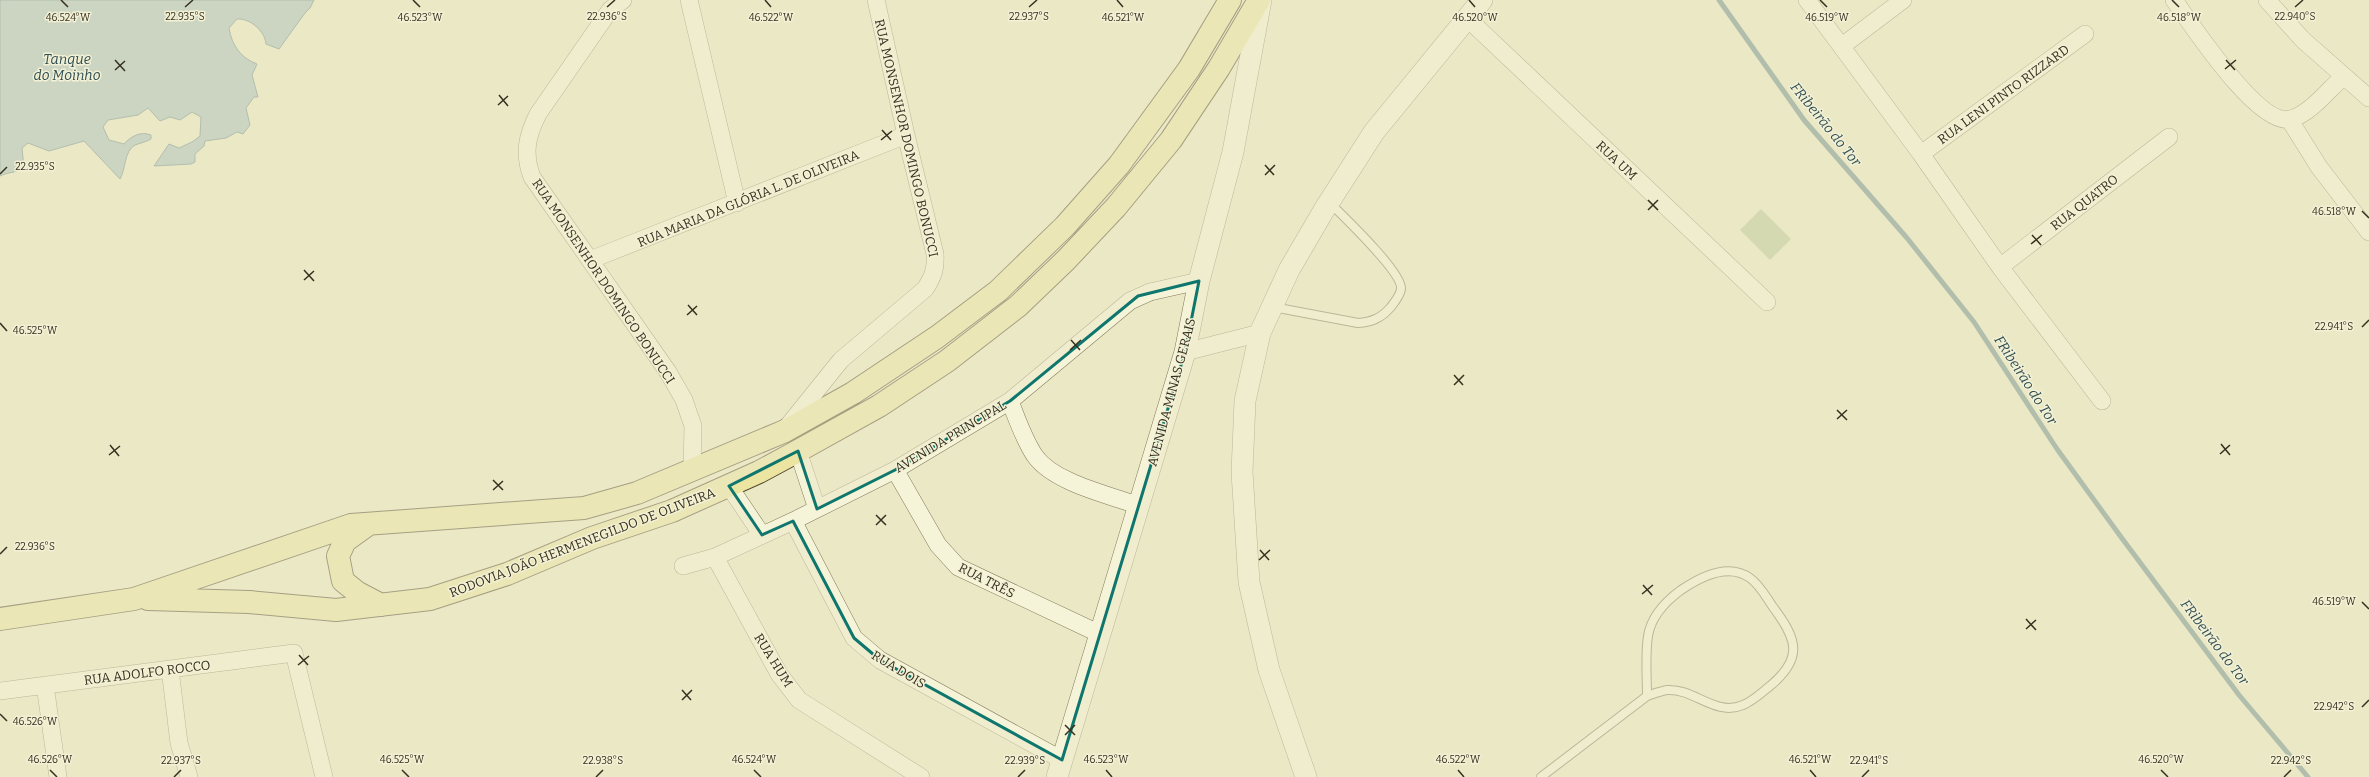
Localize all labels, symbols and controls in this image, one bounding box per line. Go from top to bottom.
text: 22.935°S [165,11,205,23]
text: 22.936°S [587,11,627,23]
text: 22.937°S [1009,11,1049,23]
text: 22.940°S [2274,11,2316,23]
text: 46.524°W [46,12,91,24]
text: 46.523°W [398,12,443,24]
text: 46.522°W [749,12,794,24]
text: 46.521°W [1102,12,1145,24]
text: 46.520°W [1452,12,1498,24]
text: 46.519°W [1805,12,1849,24]
text: 46.518°W [2157,12,2202,24]
street label: RUA MONSENHOR DOMINGO BONUCCI [872,18,941,259]
street label: RUA LENI PINTO RIZZARD [1935,42,2072,147]
water label: Tanque do Moinho [34,51,101,84]
water label: FRibeirão do Tor [1787,79,1865,171]
street label: RUA UM [1593,138,1640,183]
street label: RUA MARIA DA GLÓRIA L. DE OLIVEIRA [635,147,862,250]
text: 22.935°S [15,161,55,173]
street label: RUA QUATRO [2048,171,2121,233]
street label: RUA MONSENHOR DOMINGO BONUCCI [529,176,678,387]
text: 46.518°W [2312,206,2357,218]
street label: AVENIDA MINAS GERAIS [1144,316,1199,468]
text: 22.941°S [2315,321,2353,333]
text: 46.525°W [13,325,58,337]
water label: FRibeirão do Tor [1990,333,2061,429]
street label: AVENIDA PRINCIPAL [892,397,1009,476]
street label: RODOVIA JOÃO HERMENEGILDO DE OLIVEIRA [447,484,718,600]
text: 22.936°S [15,541,55,553]
street label: RUA TRÊS [956,560,1017,601]
water label: FRibeirão do Tor [2177,596,2253,690]
text: 46.519°W [2312,596,2356,608]
street label: RUA HUM [751,631,796,690]
street label: RUA DOIS [869,647,928,691]
street label: RUA ADOLFO ROCCO [83,657,211,688]
text: 22.942°S [2314,701,2354,713]
text: 46.526°W [13,716,58,728]
text: 46.526°W [28,754,73,766]
text: 46.525°W [380,754,425,766]
text: 46.524°W [732,754,777,766]
text: 46.523°W [1084,754,1129,766]
text: 46.522°W [1436,754,1481,766]
text: 46.521°W [1789,754,1832,766]
text: 46.520°W [2138,754,2184,766]
text: 22.937°S [161,755,201,767]
text: 22.938°S [583,755,623,767]
text: 22.939°S [1005,755,1045,767]
text: 22.941°S [1850,755,1888,767]
text: 22.942°S [2271,755,2311,767]

